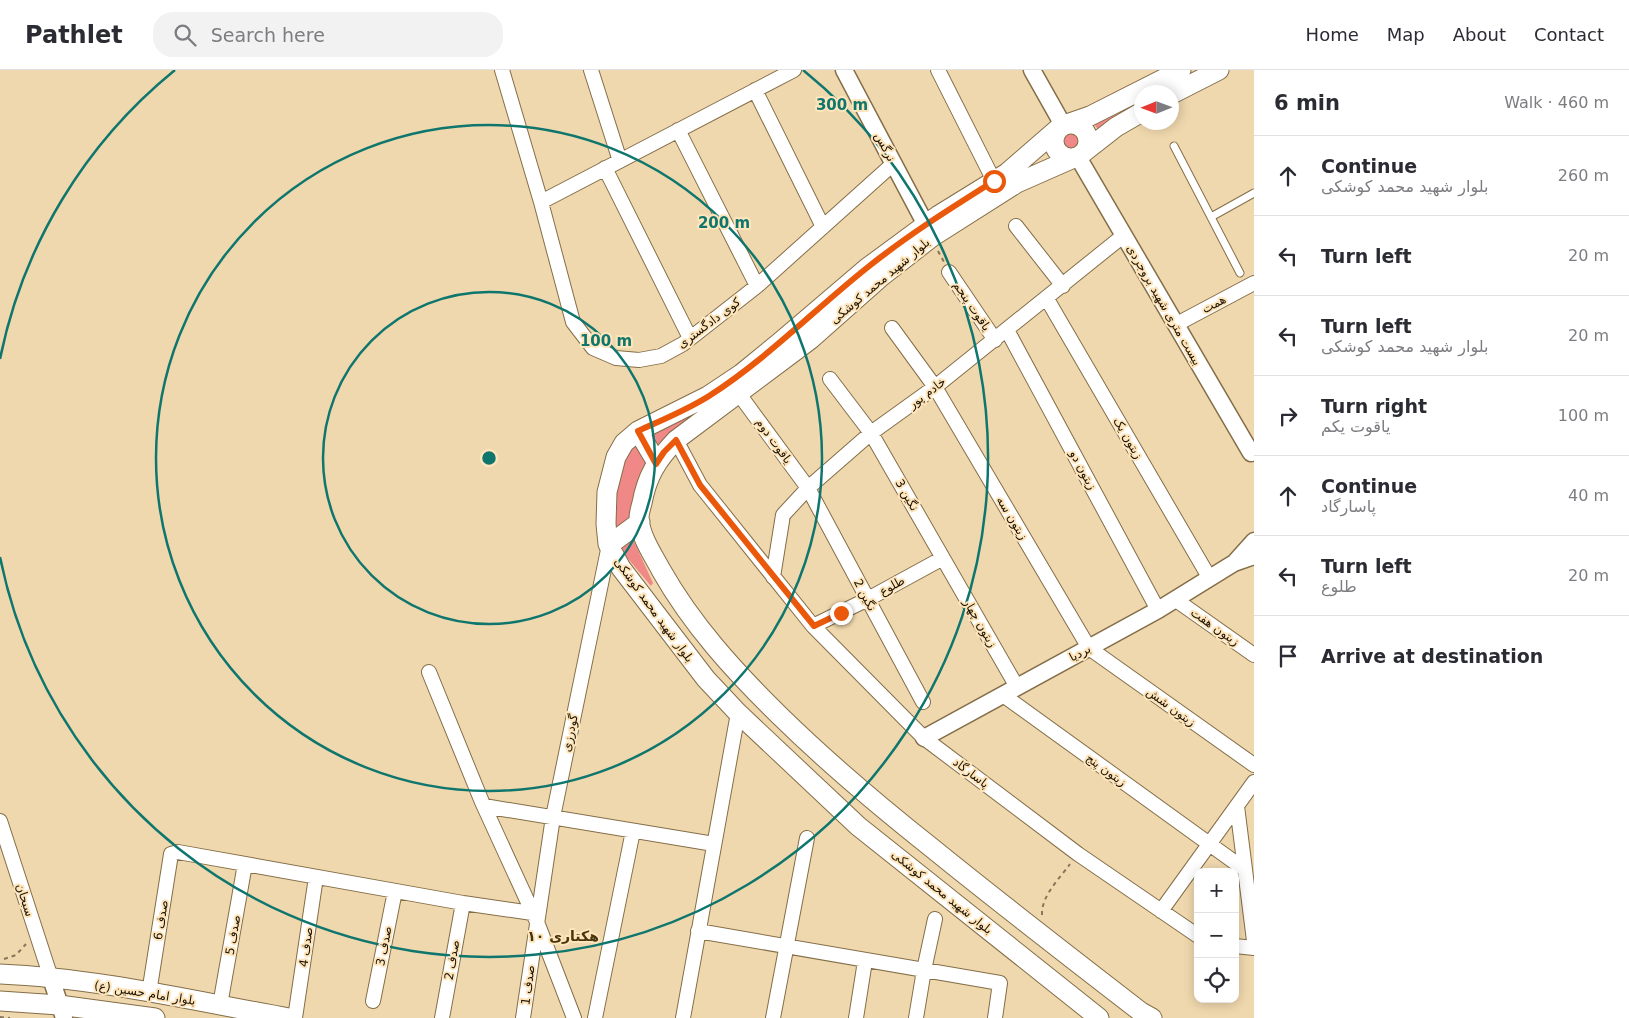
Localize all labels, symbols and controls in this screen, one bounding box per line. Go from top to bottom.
search box [153,12,503,57]
text: Pathlet [25,21,123,49]
icon: search [171,21,199,49]
text: Search here [211,24,325,46]
text: Home [1306,24,1359,45]
text: Map [1387,24,1425,45]
text: About [1453,24,1506,45]
text: Contact [1534,24,1604,45]
north arrow [1134,85,1179,130]
text: 6 min [1274,91,1340,115]
text: Walk · 460 m [1504,93,1609,112]
text: 300 m [816,96,868,114]
street label: نرگس [871,130,898,164]
text: Continue [1321,155,1417,177]
icon: ahead [1274,162,1302,190]
text: 260 m [1558,166,1609,185]
route start [983,170,1006,193]
text: بلوار شهید محمد کوشکی [1321,177,1488,196]
text: 200 m [698,214,750,232]
street label: بلوار شهید محمد کوشکی [827,235,933,327]
street label: بیست متری شهید بروجردی [1123,242,1204,368]
icon: left [1274,242,1302,270]
text: Turn left [1321,245,1412,267]
text: 20 m [1568,246,1609,265]
street label: یاقوت پنجم [950,279,994,334]
street label: همت [1200,292,1228,316]
street label: کوی دادگستری [675,295,744,352]
text: Turn left [1321,315,1412,337]
icon: left [1274,322,1302,350]
text: 20 m [1568,326,1609,345]
text: 100 m [580,332,632,350]
text: بلوار شهید محمد کوشکی [1321,337,1488,356]
street label: خادم پور [905,374,949,413]
text: Turn right [1321,395,1427,417]
icon: right [1274,402,1302,430]
text: 100 m [1558,406,1609,425]
street label: زیتون یک [1110,415,1146,462]
street label: یاقوت دوم [752,416,795,467]
text: یاقوت یکم [1321,417,1390,436]
street label: زیتون دو [1065,447,1099,493]
centre of rings [480,449,498,467]
text: Continue [1321,475,1417,497]
street label: نگین 3 [892,477,922,514]
icon: ahead [1274,482,1302,510]
text: 40 m [1568,486,1609,505]
street label: زیتون سه [993,494,1030,543]
text: پاسارگاد [1321,497,1376,516]
street label: بلوار شهید محمد کوشکی [611,555,697,666]
text: Turn left [1321,555,1412,577]
icon: left [1274,562,1302,590]
text: 20 m [1568,566,1609,585]
street label: طلوع [877,573,908,600]
street label: نگین 2 [850,577,879,614]
text: طلوع [1321,577,1357,596]
street label: زیتون چهار [959,595,1000,651]
route end [830,602,853,625]
street label: زیتون هفت [1188,605,1242,650]
street label: بردیا [1067,642,1094,665]
icon: arrive [1274,642,1302,670]
text: Arrive at destination [1321,645,1543,667]
street label: زیتون شش [1143,685,1198,730]
street label: گودرزی [559,713,582,753]
street label: زیتون پنج [1083,751,1129,790]
street label: پاسارگاد [950,755,992,792]
street label: بلوار شهید محمد کوشکی [888,847,995,938]
map controls [1194,868,1239,1003]
button: + [1194,868,1239,913]
street label: سبحان [13,882,37,918]
street label: صدف 6 [151,899,171,941]
button: − [1194,913,1239,958]
street label: صدف 5 [223,914,243,956]
street label: صدف 3 [373,925,395,967]
street label: صدف 4 [296,926,316,968]
district label: ۱۰ هکتاری [527,928,599,944]
street label: صدف 2 [442,939,462,981]
button: locate [1194,958,1239,1003]
street label: صدف 1 [518,964,538,1006]
street label: بلوار امام حسین (ع) [93,978,197,1009]

